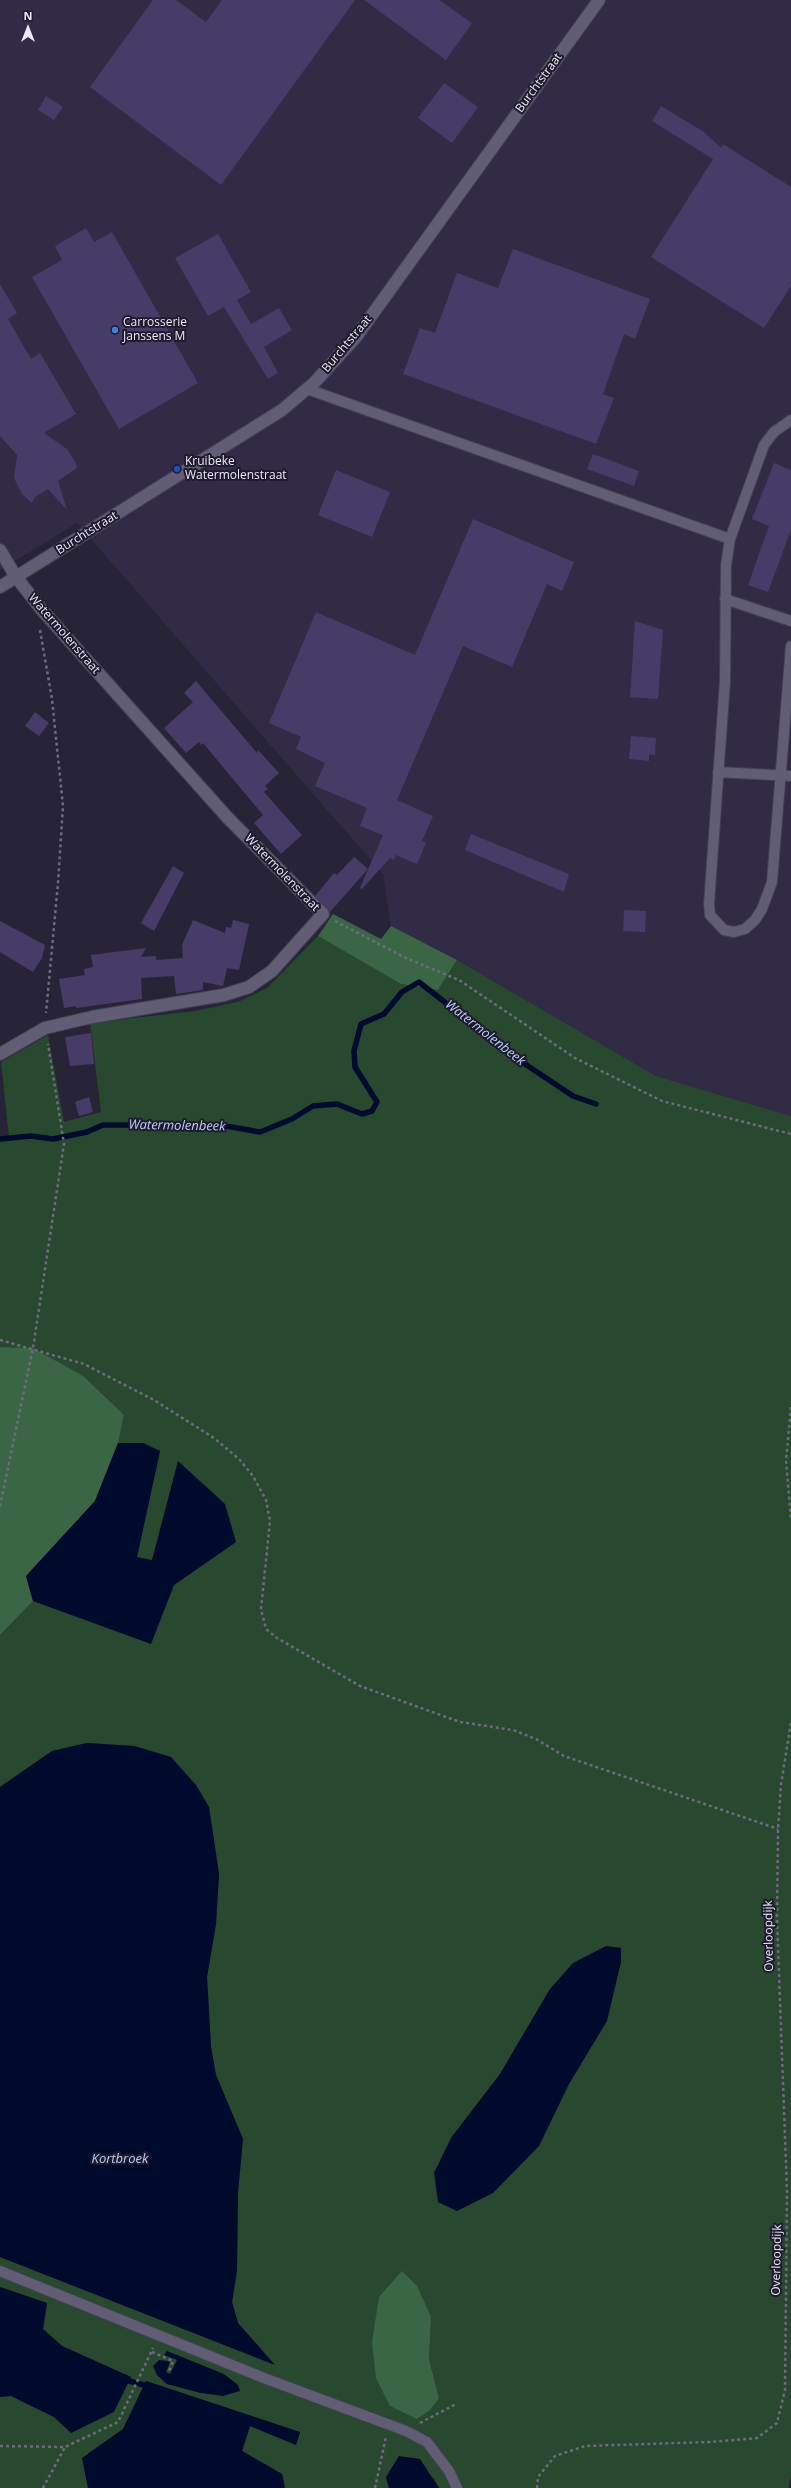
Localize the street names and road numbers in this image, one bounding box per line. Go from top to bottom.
street label: Burchtstraat [513,50,565,116]
street label: Burchtstraat [319,313,375,375]
street label: Burchtstraat [54,508,120,558]
street label: Watermolenstraat [25,591,103,677]
street label: Watermolenstraat [242,831,322,915]
street label: Overloopdijk [761,1900,777,1972]
street label: Overloopdijk [769,2224,785,2296]

